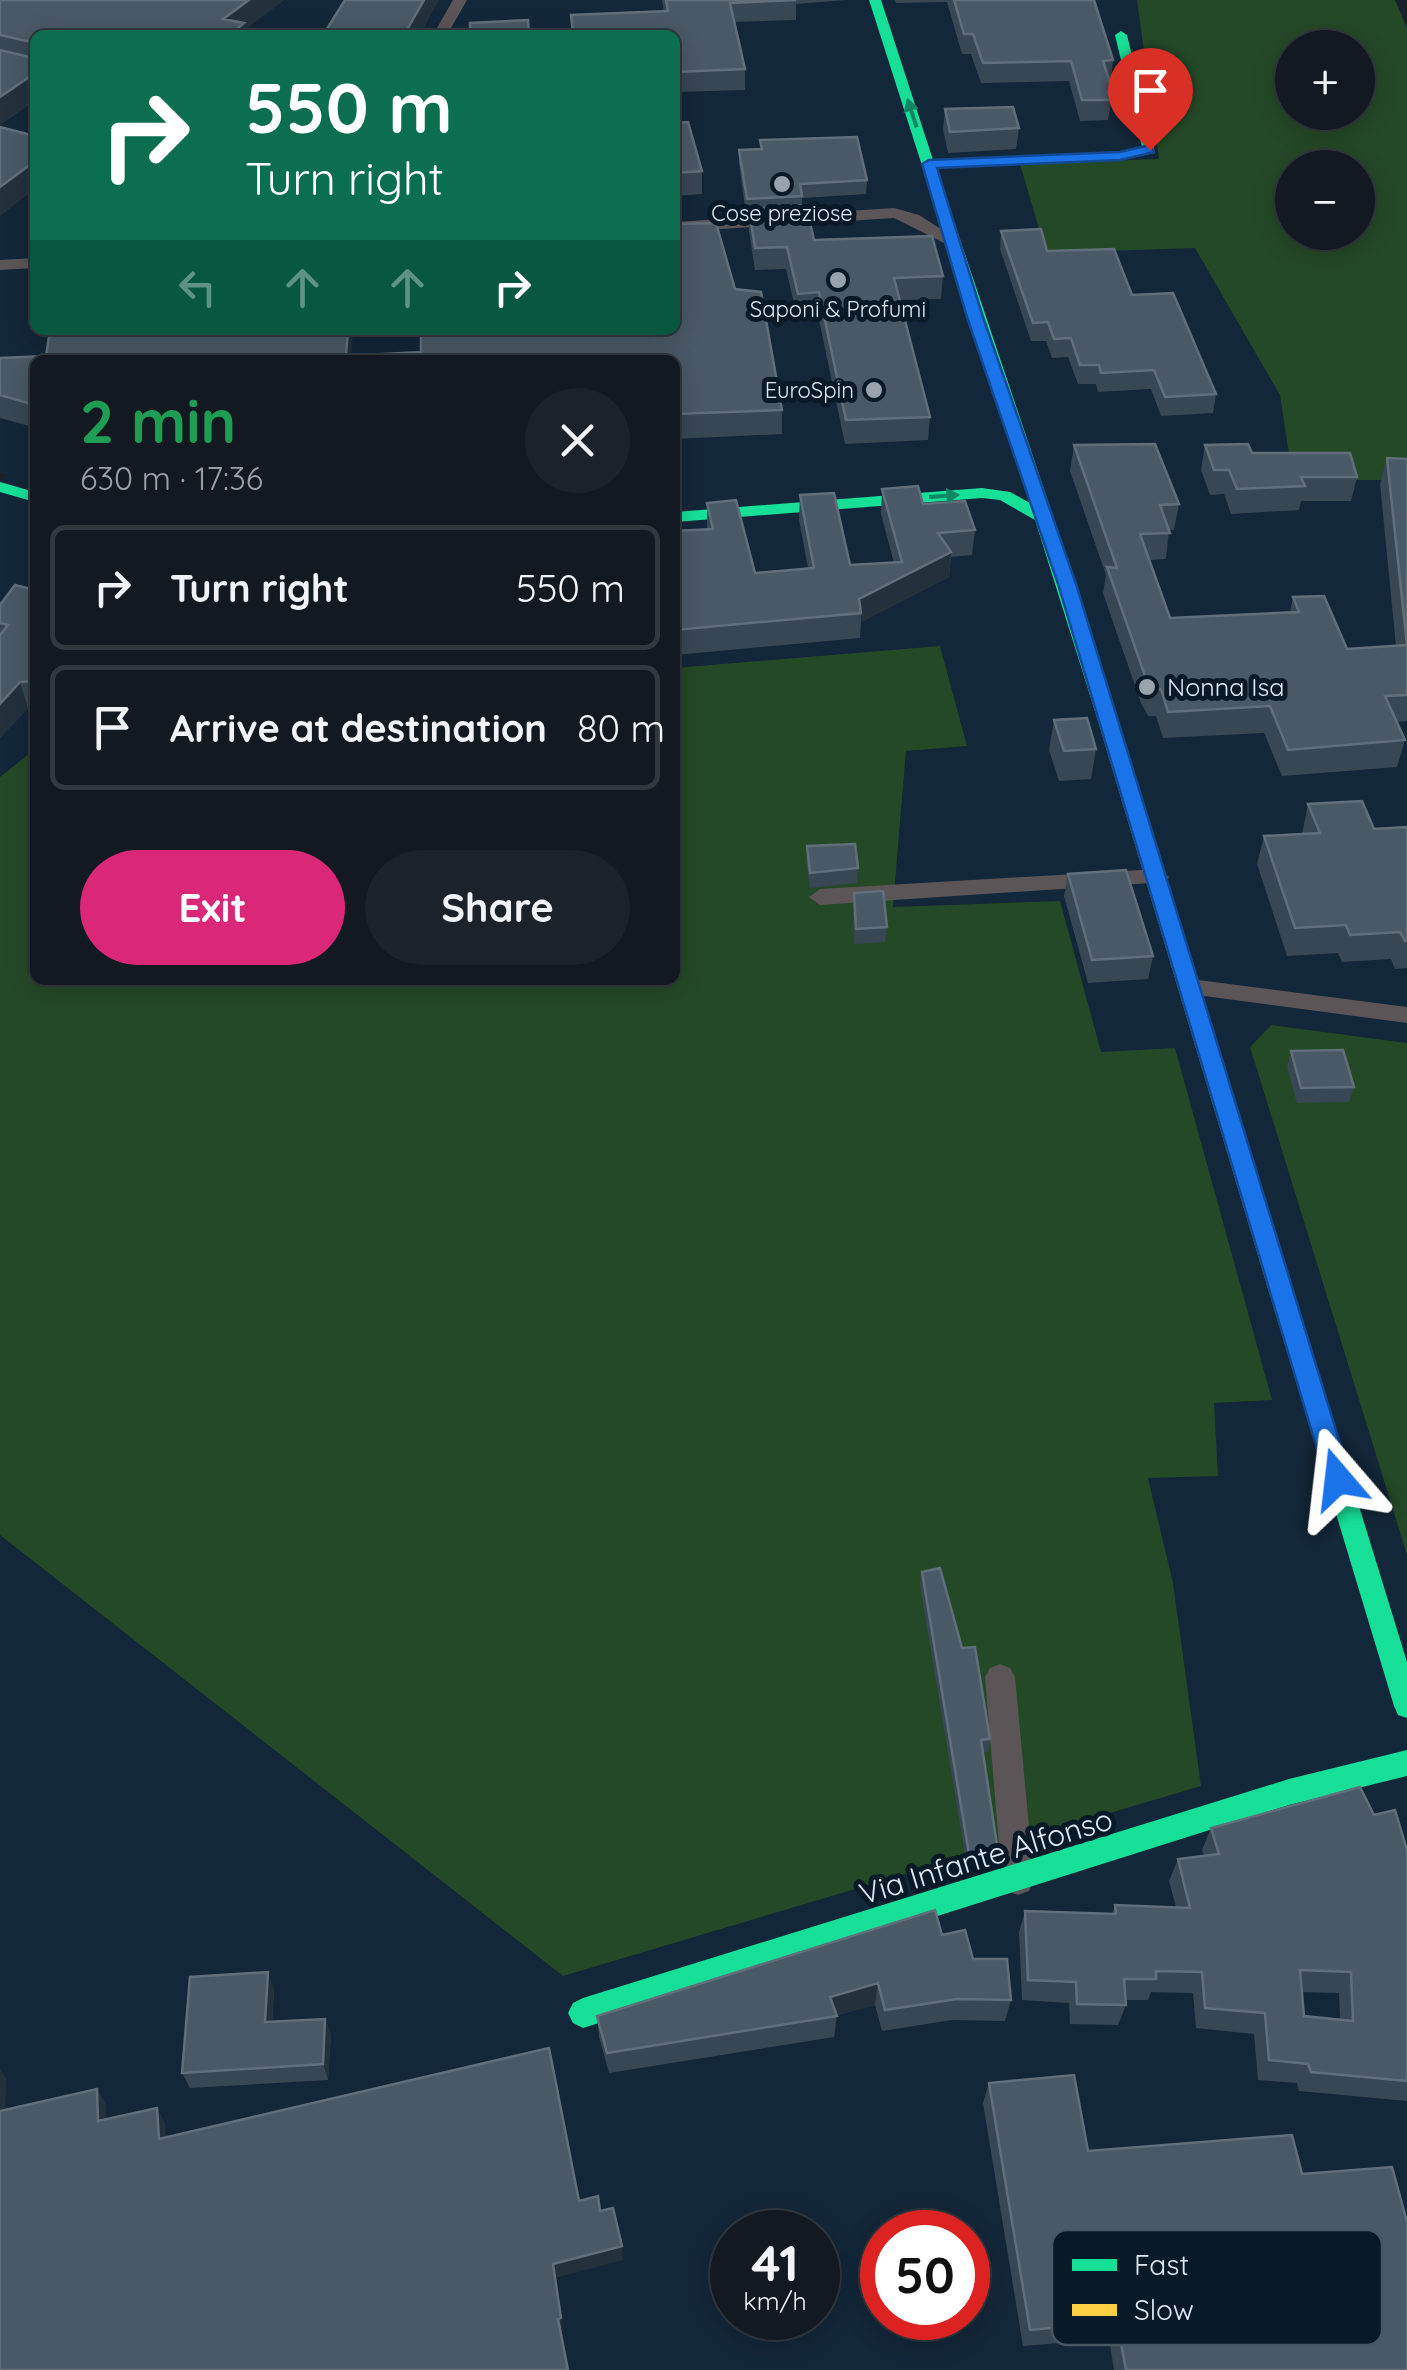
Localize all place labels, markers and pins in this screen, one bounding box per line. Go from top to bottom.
pin [1108,48,1193,151]
marker: Cose preziose [771,173,793,195]
place label: Cose preziose [711,199,853,227]
marker: Saponi & Profumi [827,269,849,291]
place label: Saponi & Profumi [750,295,926,323]
place label: EuroSpin [765,376,854,404]
marker: EuroSpin [863,379,885,401]
place label: Nonna Isa [1167,671,1285,702]
marker: Nonna Isa [1136,676,1158,698]

